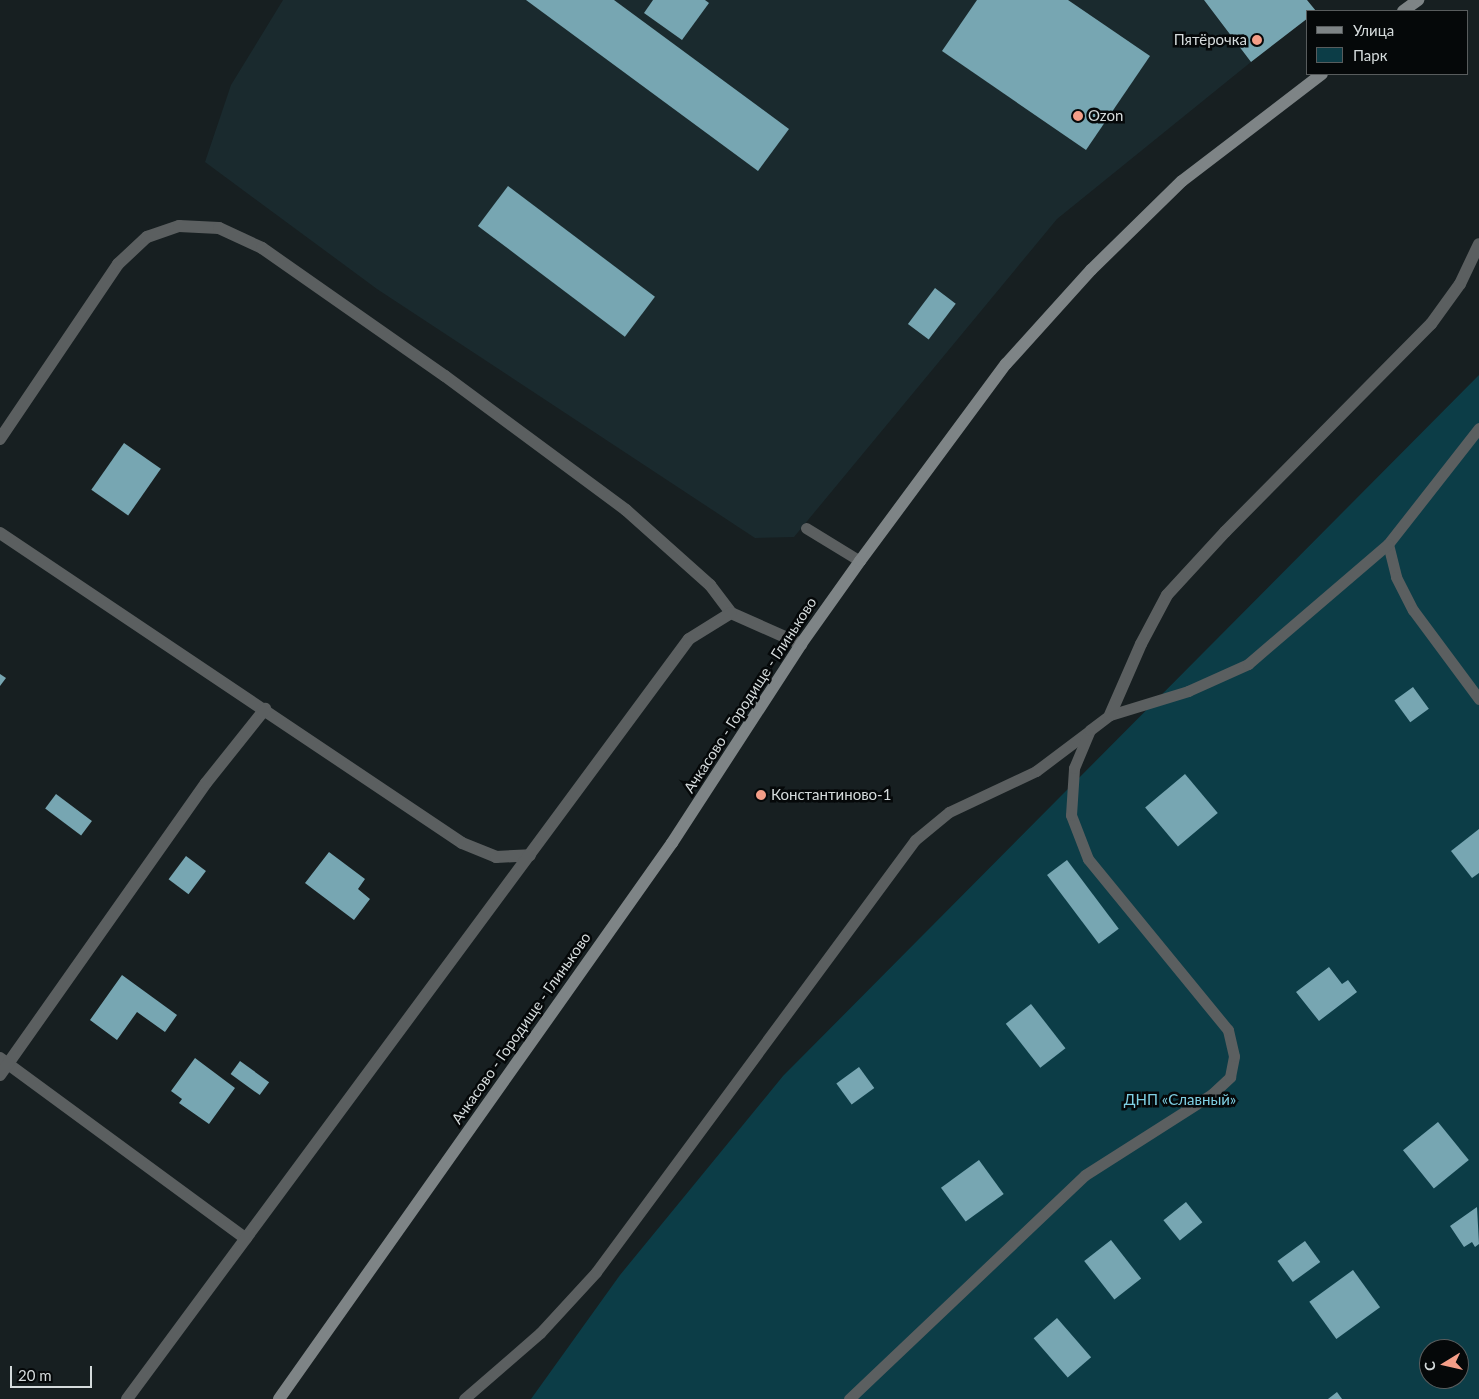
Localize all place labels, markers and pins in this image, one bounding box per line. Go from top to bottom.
place label: Пятёрочка [1174,31,1247,49]
marker: Пятёрочка [1251,34,1263,46]
place label: Ozon [1088,107,1123,125]
marker: Ozon [1072,110,1084,122]
place label: Константиново-1 [771,786,891,804]
marker: Константиново-1 [755,789,767,801]

